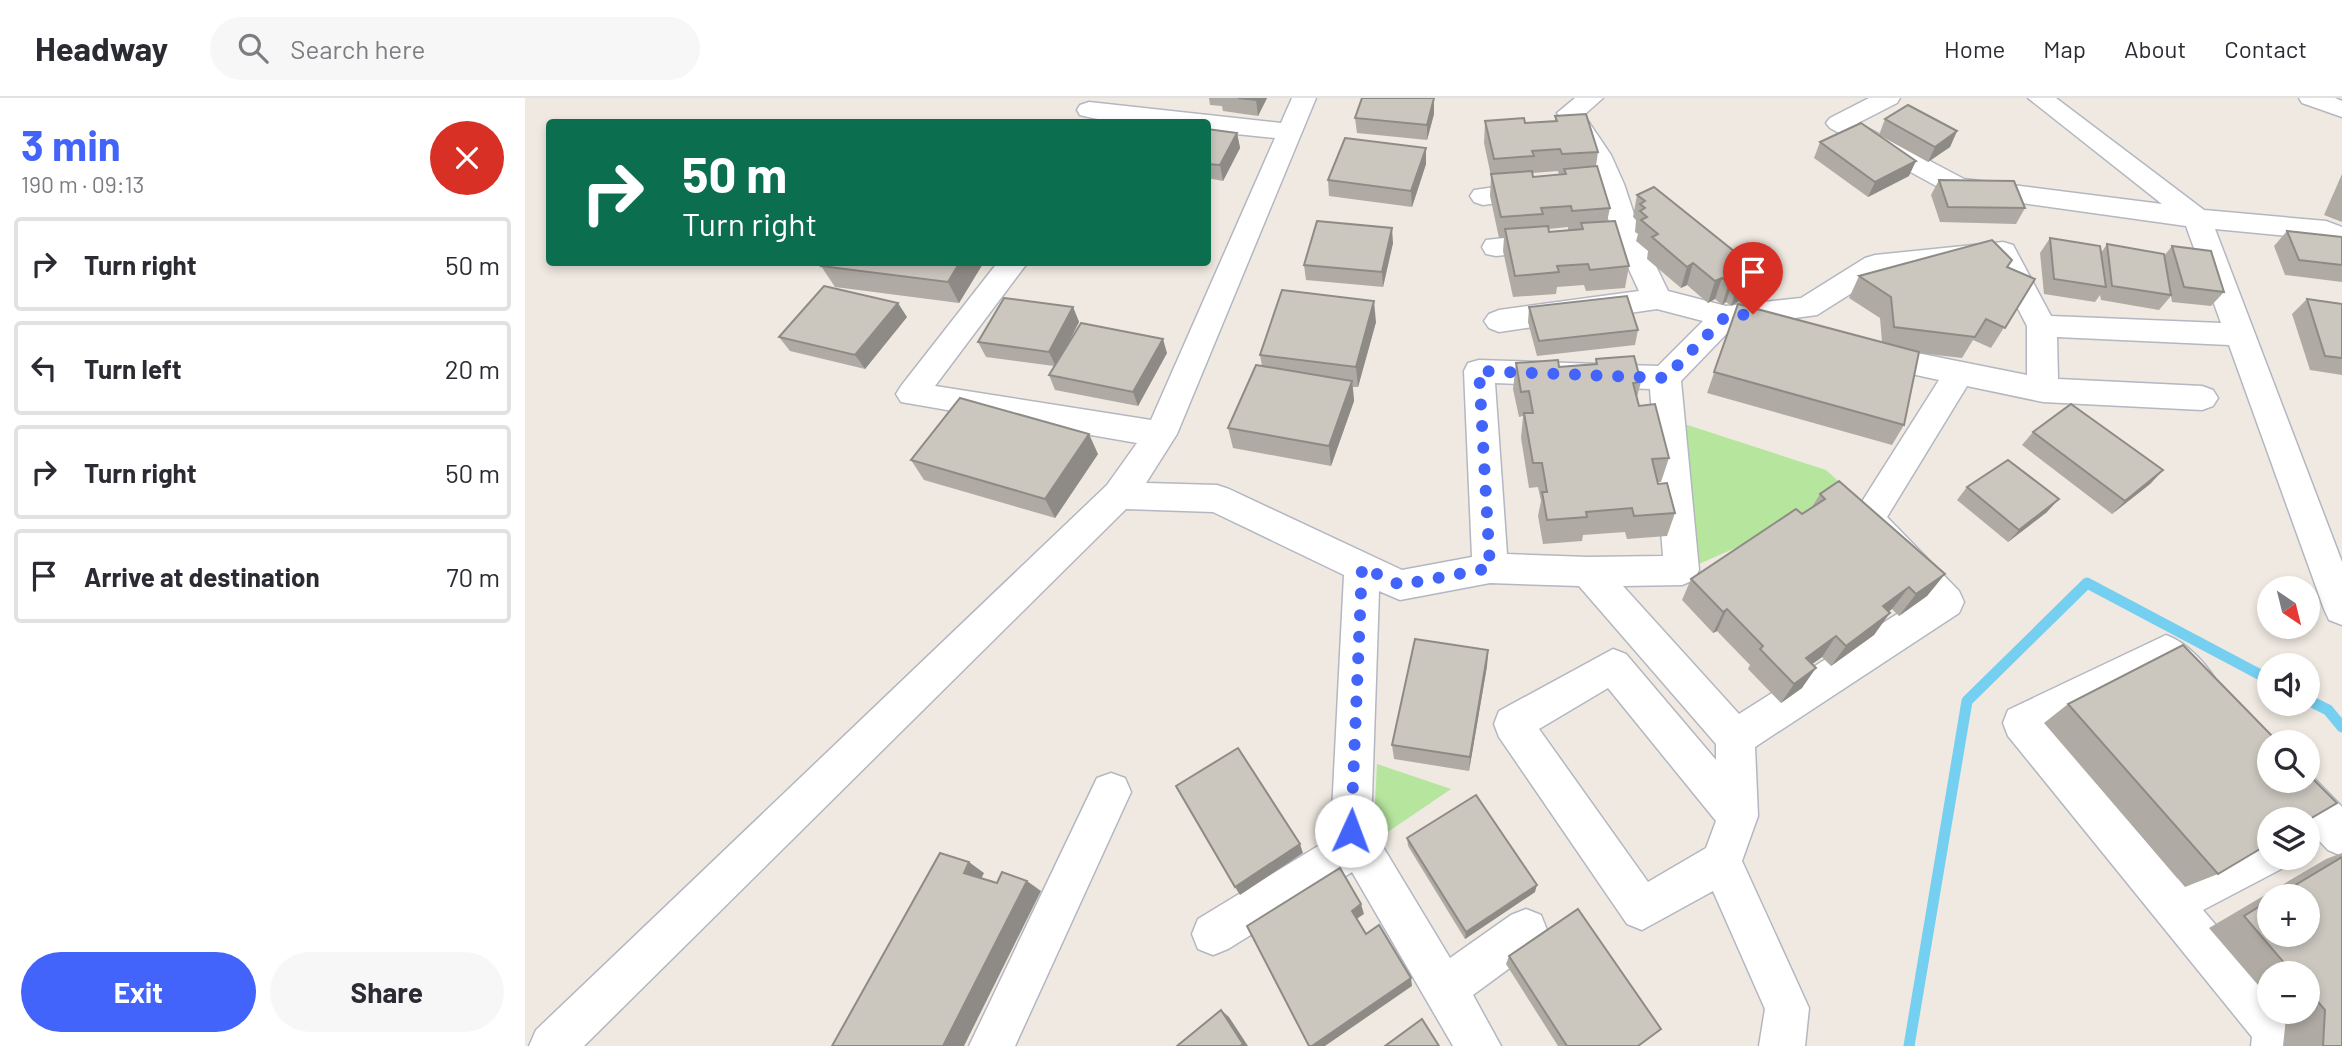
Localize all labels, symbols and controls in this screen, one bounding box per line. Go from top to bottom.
search box [210,17,700,80]
text: Headway [35,28,168,68]
icon: search [234,29,272,67]
text: Search here [290,33,425,64]
text: Home [1944,34,2005,63]
text: Map [2043,34,2086,63]
text: About [2124,34,2186,63]
text: Contact [2224,34,2307,63]
text: 3 min [21,119,121,169]
button: close [430,121,504,195]
text: 50 m [682,144,787,203]
icon: right [567,147,658,238]
text: 190 m · 09:13 [21,170,144,198]
text: Turn right [682,204,817,242]
pin [1723,242,1783,314]
icon: right [25,245,63,283]
text: Turn right [84,249,197,280]
text: 50 m [445,249,500,280]
icon: arrive [1734,253,1772,291]
icon: left [25,349,63,387]
text: Turn left [84,353,182,384]
text: 20 m [445,353,500,384]
icon: right [25,453,63,491]
text: Turn right [84,457,197,488]
text: 50 m [445,457,500,488]
icon: arrive [25,557,63,595]
text: Arrive at destination [84,561,320,592]
text: 70 m [446,561,500,592]
north arrow [2257,576,2321,639]
map controls [2257,576,2320,1024]
button: sound [2257,653,2320,716]
button: search [2257,730,2320,793]
position arrow [1314,794,1388,868]
button: layers [2257,807,2320,870]
button: + [2257,884,2320,947]
button: Exit [21,952,256,1032]
button: Share [270,952,504,1032]
button: − [2257,961,2320,1024]

